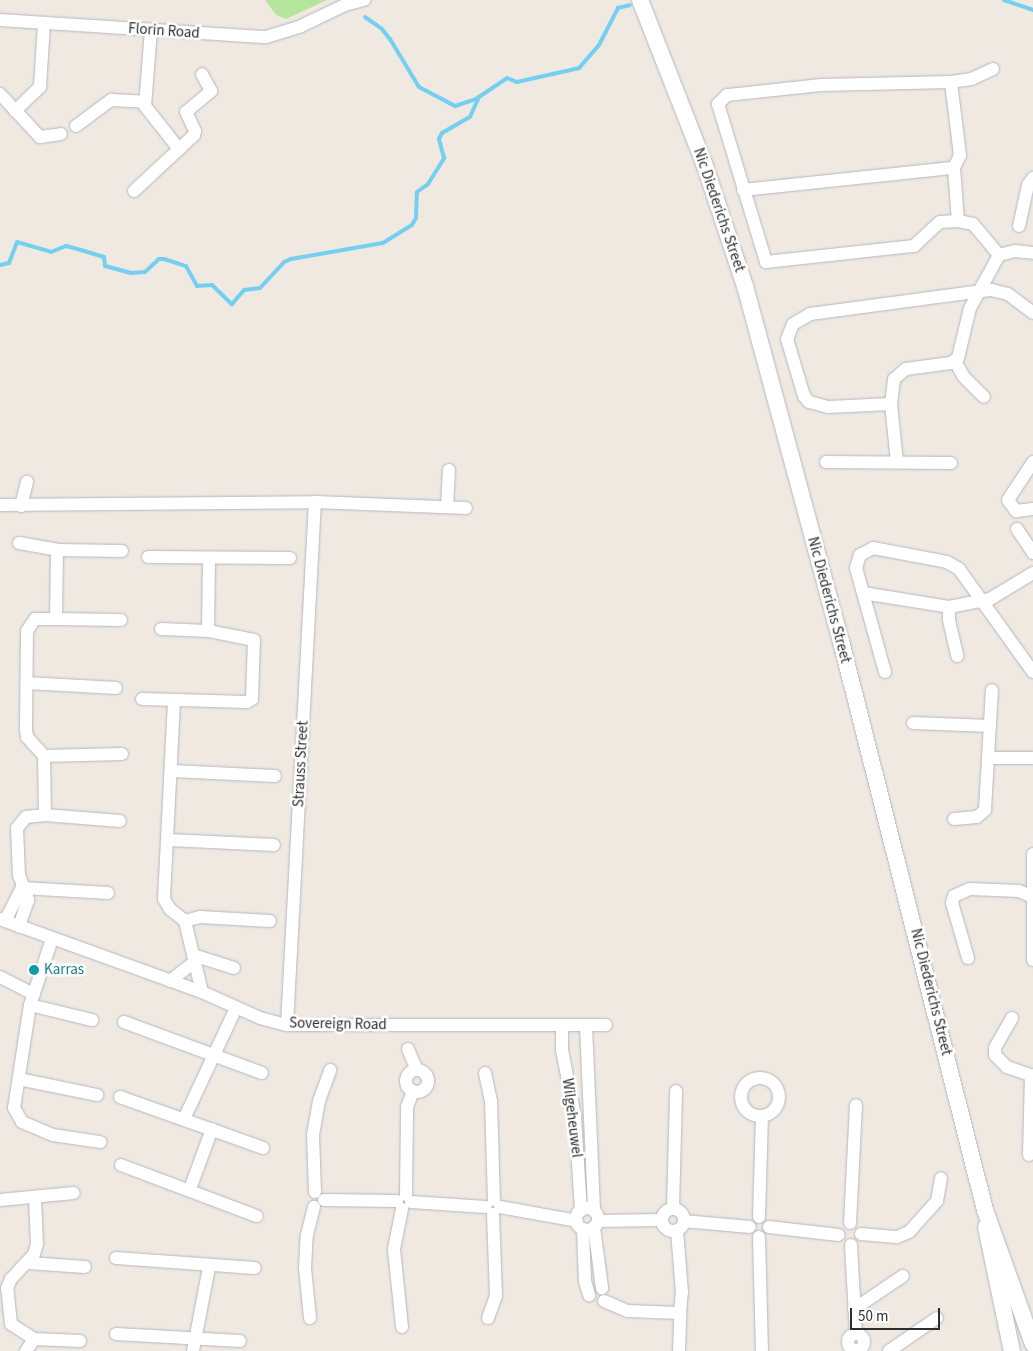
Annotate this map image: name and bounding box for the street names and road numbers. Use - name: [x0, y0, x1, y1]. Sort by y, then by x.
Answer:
- street label: Florin Road: [128, 20, 200, 42]
- street label: Nic Diederichs Street: [689, 146, 749, 274]
- street label: Nic Diederichs Street: [803, 535, 855, 665]
- street label: Strauss Street: [290, 720, 312, 808]
- street label: Nic Diederichs Street: [907, 927, 955, 1057]
- street label: Sovereign Road: [289, 1014, 387, 1034]
- street label: Wilgeheuwel: [558, 1077, 586, 1159]

